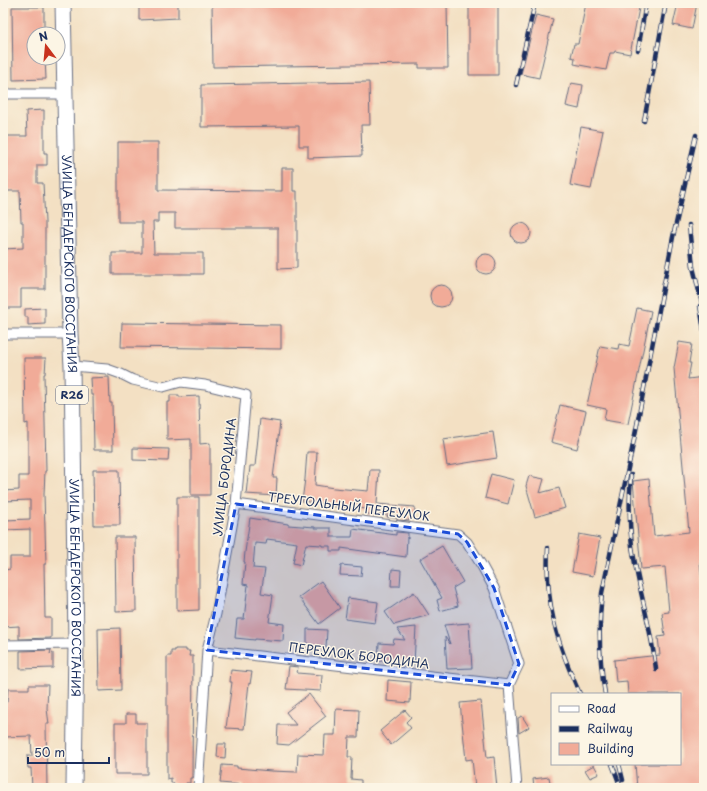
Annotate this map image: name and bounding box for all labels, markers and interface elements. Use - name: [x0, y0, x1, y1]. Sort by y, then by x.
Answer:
- north arrow: [26, 26, 66, 66]
- text: N: [37, 26, 50, 45]
- street label: УЛИЦА БЕНДЕРСКОГО ВОССТАНИЯ: [58, 155, 82, 373]
- road number: R26: [56, 386, 88, 404]
- street label: УЛИЦА БОРОДИНА: [208, 417, 240, 537]
- street label: УЛИЦА БЕНДЕРСКОГО ВОССТАНИЯ: [66, 479, 86, 697]
- street label: ТРЕУГОЛЬНЫЙ ПЕРЕУЛОК: [267, 487, 431, 525]
- street label: ПЕРЕУЛОК БОРОДИНА: [288, 637, 430, 673]
- legend: [551, 693, 681, 765]
- text: Road: [587, 699, 616, 717]
- text: Railway: [587, 719, 633, 737]
- scale bar: [28, 739, 109, 765]
- text: Building: [587, 739, 634, 757]
- text: 50 m: [34, 743, 65, 761]

